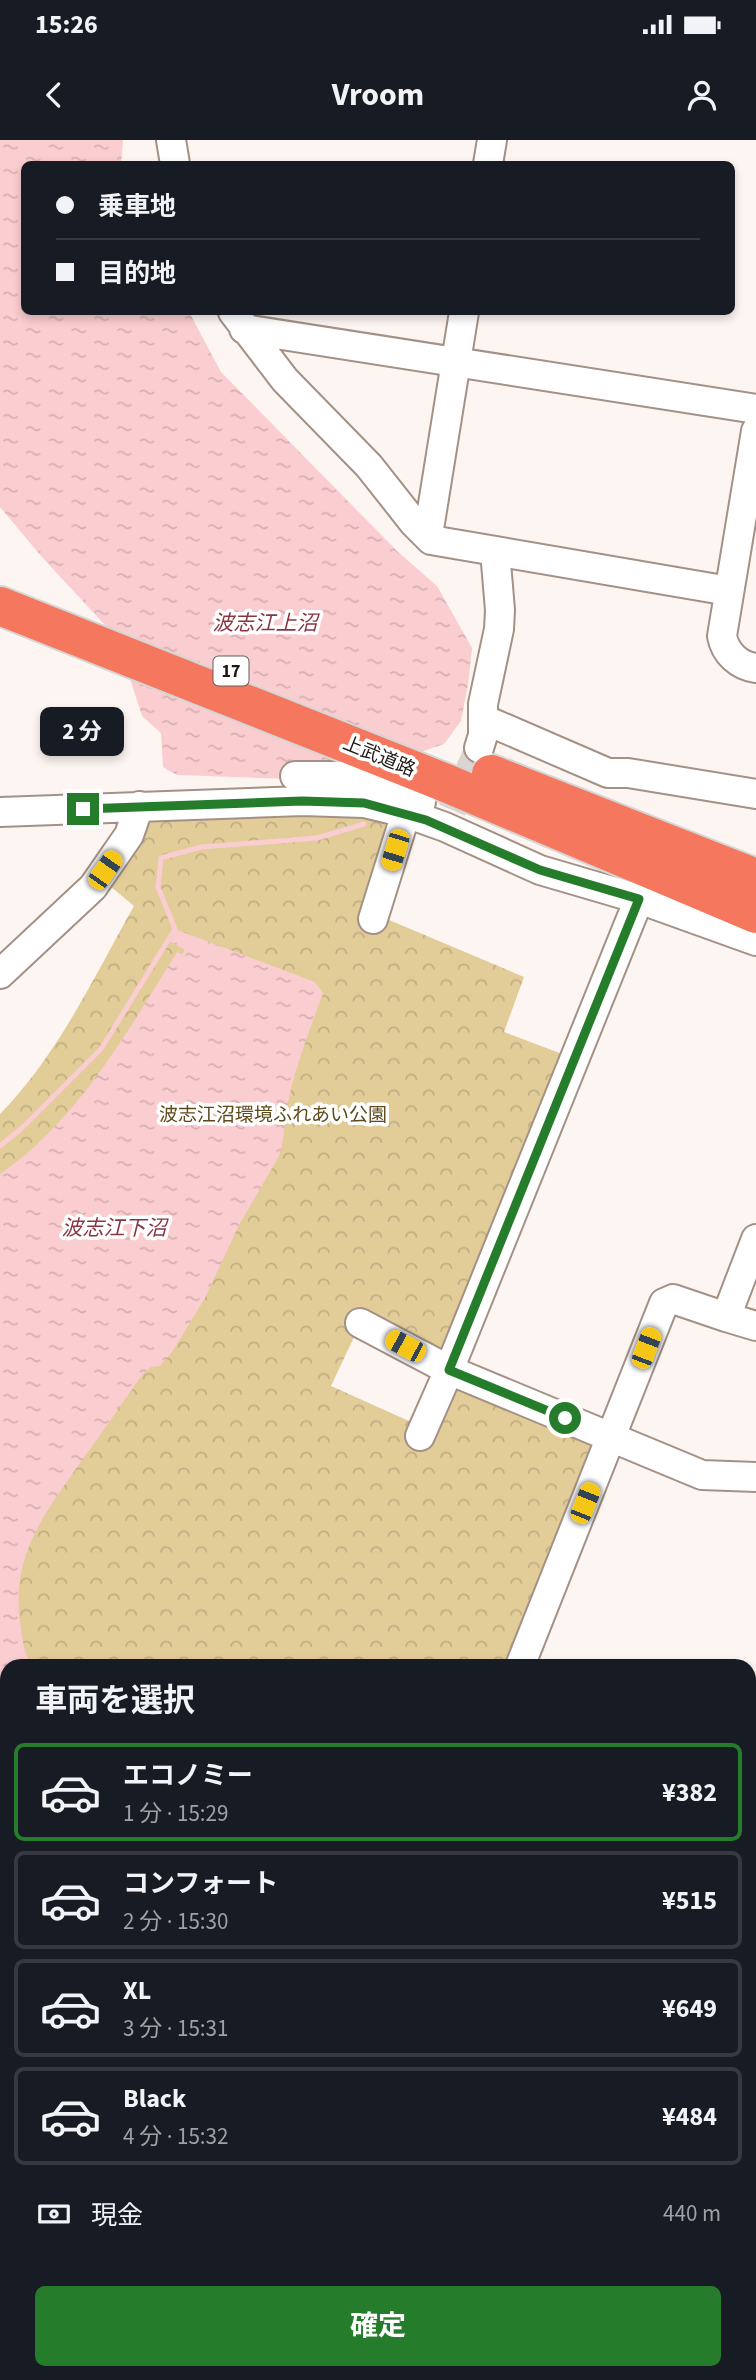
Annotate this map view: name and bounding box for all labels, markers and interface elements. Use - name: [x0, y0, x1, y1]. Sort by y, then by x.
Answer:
- text: 15:26: [35, 6, 98, 43]
- text: Vroom: [332, 72, 424, 118]
- icon: back: [35, 76, 73, 114]
- icon: person: [683, 76, 721, 114]
- text: 乗車地: [98, 188, 176, 225]
- text: 目的地: [98, 255, 176, 292]
- water label: 波志江上沼: [213, 608, 320, 638]
- road number: 17: [214, 656, 248, 686]
- callout: 2 分: [41, 708, 125, 756]
- text: 2 分: [62, 715, 102, 748]
- street label: 上武道路: [339, 730, 419, 784]
- route end: [67, 793, 99, 825]
- car: [379, 827, 412, 873]
- car: [85, 847, 126, 893]
- park label: 波志江沼環境ふれあい公園: [159, 1102, 387, 1129]
- water label: 波志江下沼: [62, 1213, 169, 1243]
- car: [629, 1325, 664, 1371]
- car: [382, 1327, 429, 1365]
- route start: [549, 1402, 581, 1434]
- car: [568, 1480, 603, 1526]
- text: 車両を選択: [35, 1678, 195, 1724]
- text: エコノミー: [123, 1757, 253, 1794]
- icon: car: [39, 1761, 102, 1824]
- text: ¥382: [662, 1774, 717, 1811]
- text: 1 分 · 15:29: [123, 1797, 228, 1830]
- text: コンフォート: [123, 1865, 278, 1902]
- icon: car: [39, 1869, 102, 1932]
- text: ¥515: [662, 1882, 717, 1919]
- text: 2 分 · 15:30: [123, 1905, 228, 1938]
- text: XL: [123, 1972, 151, 2009]
- icon: car: [39, 1977, 102, 2040]
- text: ¥649: [662, 1990, 717, 2027]
- text: 3 分 · 15:31: [123, 2012, 228, 2045]
- text: Black: [123, 2080, 186, 2117]
- icon: car: [39, 2085, 102, 2148]
- text: ¥484: [662, 2098, 717, 2135]
- text: 4 分 · 15:32: [123, 2120, 228, 2153]
- icon: cash: [35, 2195, 73, 2233]
- text: 現金: [91, 2197, 143, 2234]
- text: 440 m: [663, 2197, 721, 2230]
- button: 確定: [35, 2286, 721, 2366]

